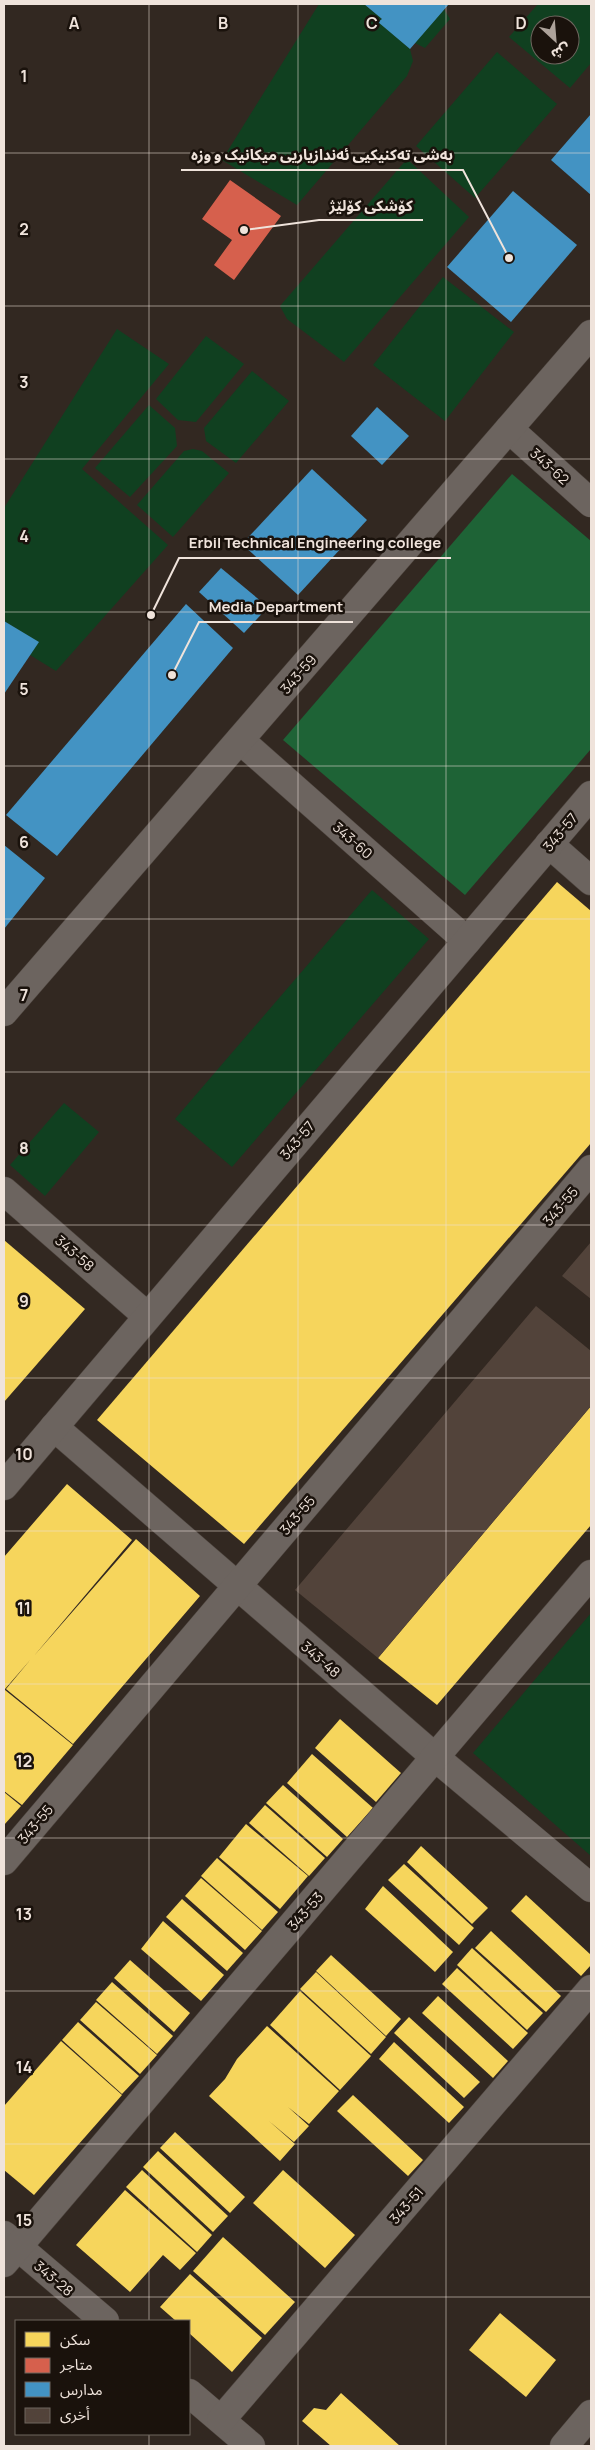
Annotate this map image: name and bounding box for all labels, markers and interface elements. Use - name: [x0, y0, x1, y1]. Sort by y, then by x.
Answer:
- text: A: [69, 12, 80, 34]
- text: B: [218, 12, 228, 34]
- text: C: [366, 12, 378, 34]
- text: D: [515, 12, 527, 34]
- north arrow: [530, 15, 580, 65]
- text: ش: [548, 39, 574, 65]
- text: 1: [20, 65, 28, 87]
- callout: بەشی تەکنیکیی ئەندازیاریی میکانیک و وزە: [181, 140, 463, 170]
- text: بەشی تەکنیکیی ئەندازیاریی میکانیک و وزە: [191, 144, 453, 165]
- callout: کۆشکی کۆلێژ: [319, 190, 423, 220]
- text: کۆشکی کۆلێژ: [328, 195, 413, 216]
- text: 2: [19, 218, 29, 240]
- text: 3: [19, 371, 29, 393]
- street label: 343-62: [526, 443, 574, 489]
- text: 4: [19, 525, 29, 547]
- callout: Erbil Technical Engineering college: [179, 528, 451, 558]
- text: Erbil Technical Engineering college: [189, 532, 441, 553]
- callout: Media Department: [199, 592, 353, 622]
- text: Media Department: [209, 596, 343, 617]
- street label: 343-59: [276, 650, 320, 698]
- text: 5: [19, 678, 29, 700]
- street label: 343-57: [538, 809, 582, 855]
- street label: 343-60: [329, 817, 377, 863]
- text: 6: [19, 831, 29, 853]
- text: 7: [20, 984, 28, 1006]
- street label: 343-57: [275, 1117, 319, 1163]
- text: 8: [19, 1137, 29, 1159]
- street label: 343-55: [538, 1182, 582, 1230]
- street label: 343-58: [51, 1231, 99, 1275]
- text: 9: [19, 1290, 29, 1312]
- text: 10: [15, 1443, 33, 1465]
- street label: 343-55: [275, 1491, 319, 1539]
- text: 11: [17, 1597, 31, 1619]
- street label: 343-48: [297, 1637, 345, 1681]
- text: 12: [16, 1750, 32, 1772]
- street label: 343-55: [13, 1800, 57, 1848]
- street label: 343-53: [283, 1888, 327, 1934]
- text: 13: [16, 1903, 32, 1925]
- text: 14: [16, 2056, 32, 2078]
- street label: 343-51: [385, 2182, 427, 2228]
- text: 15: [16, 2209, 32, 2231]
- street label: 343-28: [30, 2256, 78, 2300]
- legend: [15, 2320, 190, 2435]
- text: سكن: [60, 2329, 91, 2350]
- text: متاجر: [59, 2354, 93, 2375]
- text: مدارس: [60, 2379, 103, 2400]
- text: أخرى: [60, 2404, 90, 2425]

